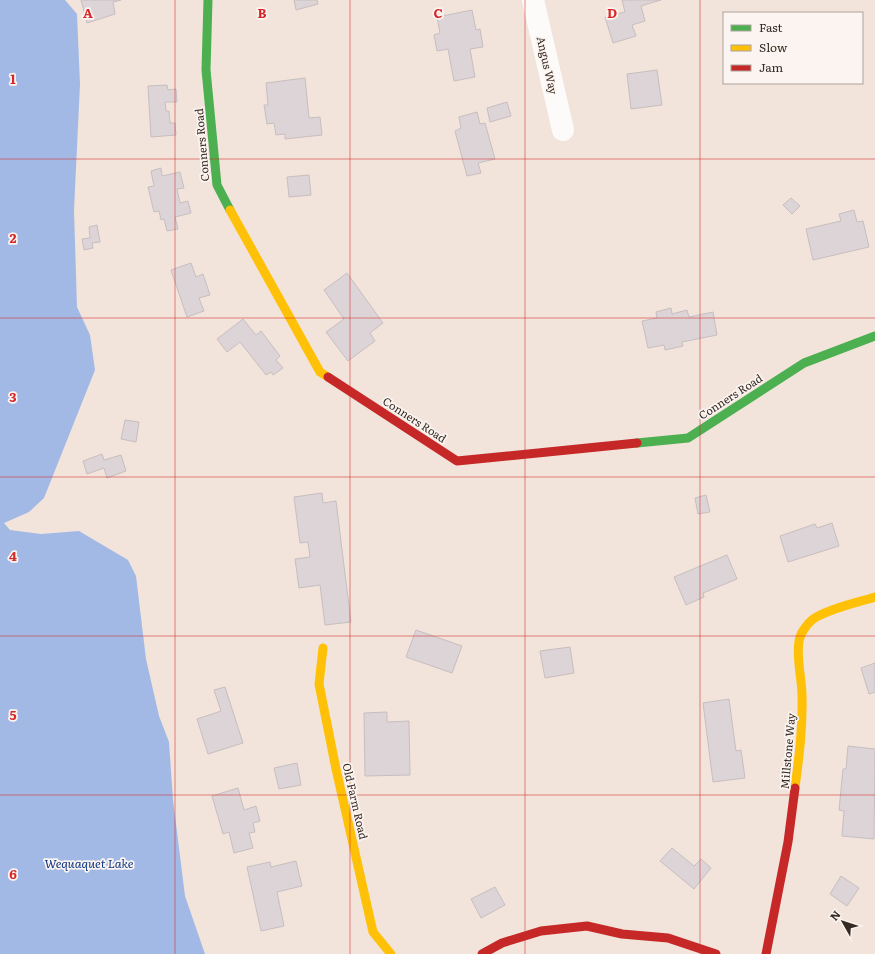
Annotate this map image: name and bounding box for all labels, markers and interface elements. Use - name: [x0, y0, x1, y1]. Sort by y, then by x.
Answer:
- text: A: [83, 3, 93, 22]
- text: B: [258, 3, 267, 22]
- text: C: [433, 3, 443, 22]
- text: D: [607, 3, 617, 22]
- legend: [723, 12, 863, 84]
- text: Fast: [759, 18, 783, 36]
- street label: Angus Way: [534, 34, 563, 96]
- text: Slow: [759, 38, 788, 56]
- text: Jam: [759, 58, 784, 76]
- text: 1: [10, 69, 16, 88]
- street label: Conners Road: [190, 108, 212, 182]
- text: 2: [10, 228, 17, 247]
- street label: Conners Road: [695, 369, 765, 423]
- text: 3: [9, 387, 17, 406]
- street label: Conners Road: [380, 392, 450, 446]
- text: 4: [9, 546, 17, 565]
- text: 5: [9, 705, 17, 724]
- street label: Millstone Way: [776, 712, 798, 790]
- street label: Old Farm Road: [339, 761, 373, 841]
- water label: Wequaquet Lake: [44, 854, 134, 872]
- text: 6: [9, 864, 17, 883]
- north arrow: [823, 902, 863, 942]
- text: N: [825, 906, 844, 924]

